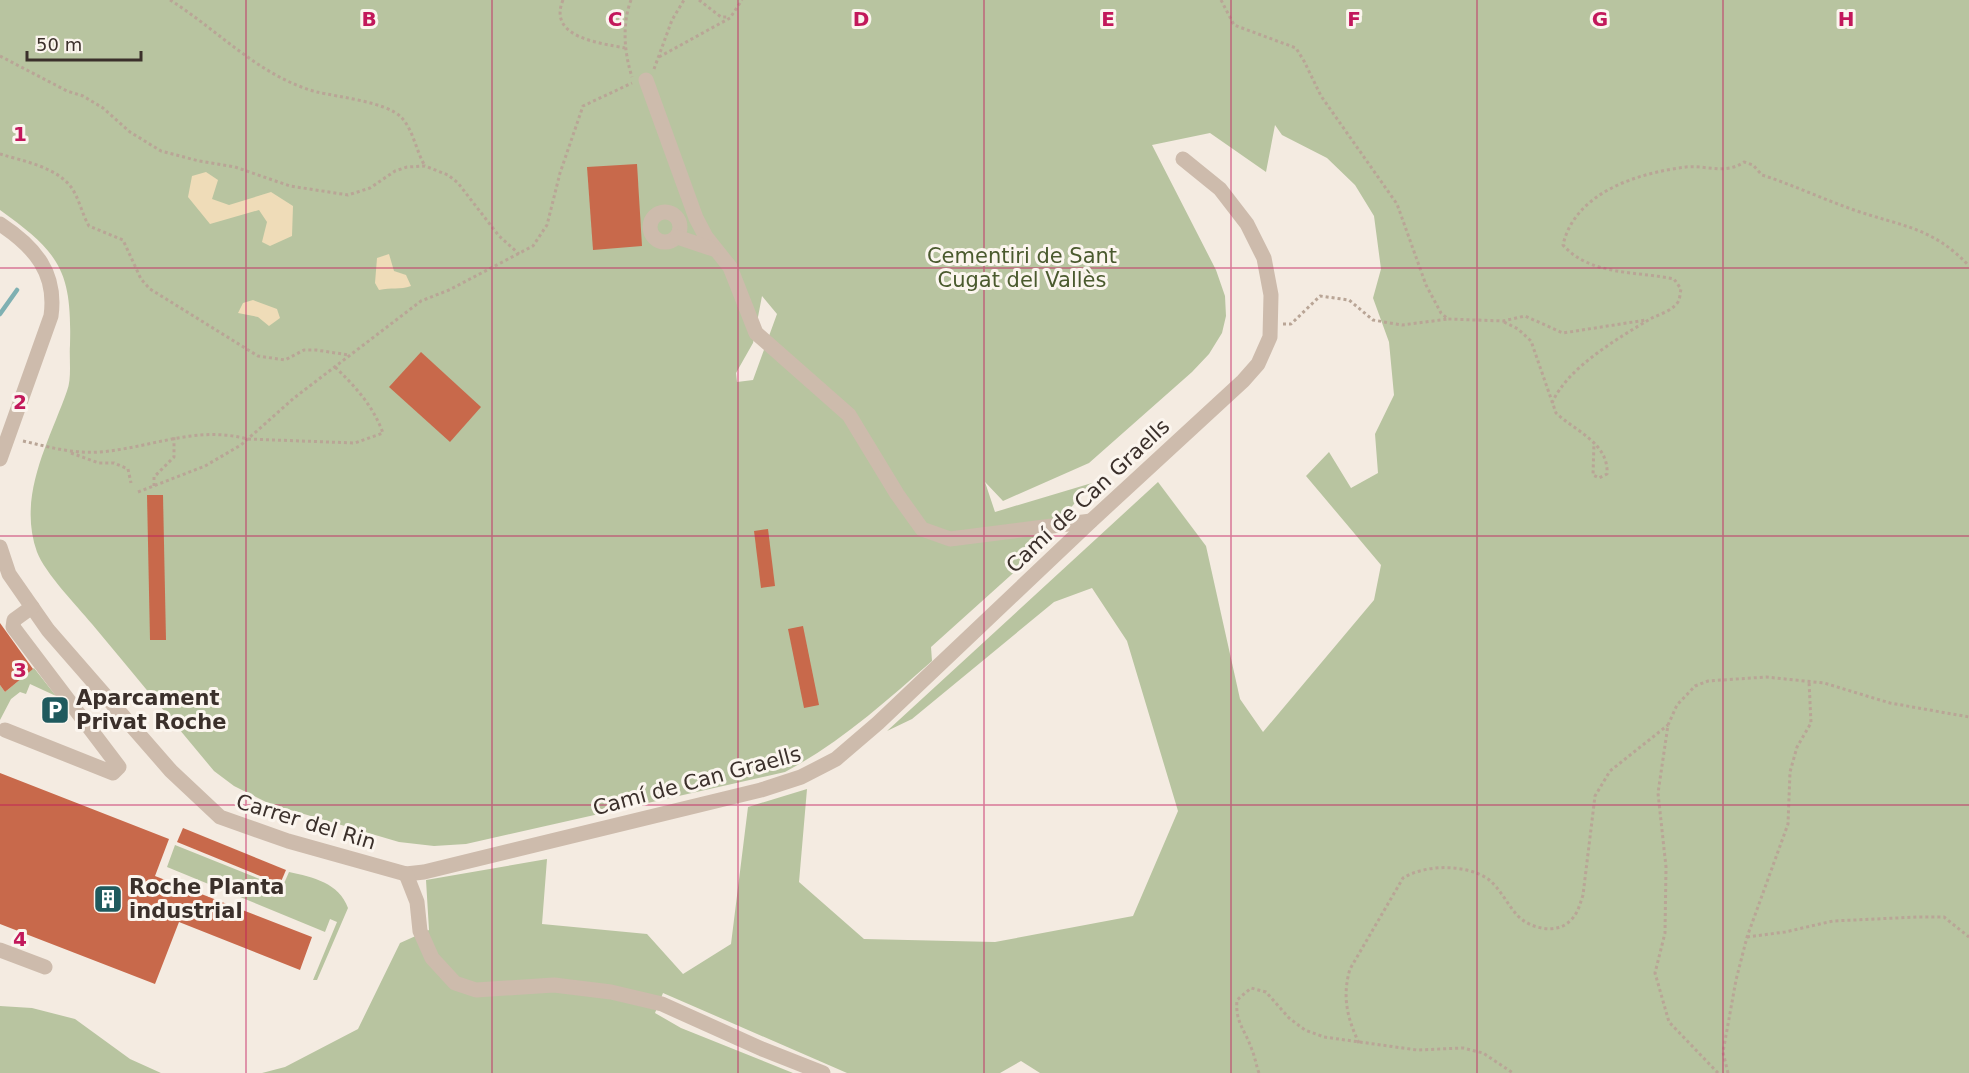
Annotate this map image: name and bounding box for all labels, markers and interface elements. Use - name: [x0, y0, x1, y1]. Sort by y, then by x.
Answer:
- text: B: [361, 7, 377, 31]
- text: C: [608, 7, 622, 31]
- text: D: [853, 7, 869, 31]
- text: E: [1101, 7, 1115, 31]
- text: F: [1347, 7, 1361, 31]
- text: G: [1592, 7, 1608, 31]
- text: H: [1838, 7, 1854, 31]
- scale bar: [27, 24, 141, 62]
- text: 50 m: [36, 34, 82, 55]
- text: 1: [13, 122, 27, 146]
- park label: Cementiri de Sant Cugat del Vallès: [927, 244, 1117, 292]
- text: 2: [13, 390, 27, 414]
- street label: Camí de Can Graells: [1001, 414, 1175, 578]
- text: 3: [13, 658, 27, 682]
- place label: Aparcament Privat Roche: [76, 686, 226, 734]
- parking icon: Aparcament Privat Roche: [39, 694, 71, 726]
- street label: Camí de Can Graells: [590, 742, 804, 820]
- street label: Carrer del Rin: [233, 789, 379, 855]
- place label: Roche Planta industrial: [129, 875, 284, 923]
- building icon: Roche Planta industrial: [92, 883, 124, 915]
- text: 4: [13, 927, 27, 951]

